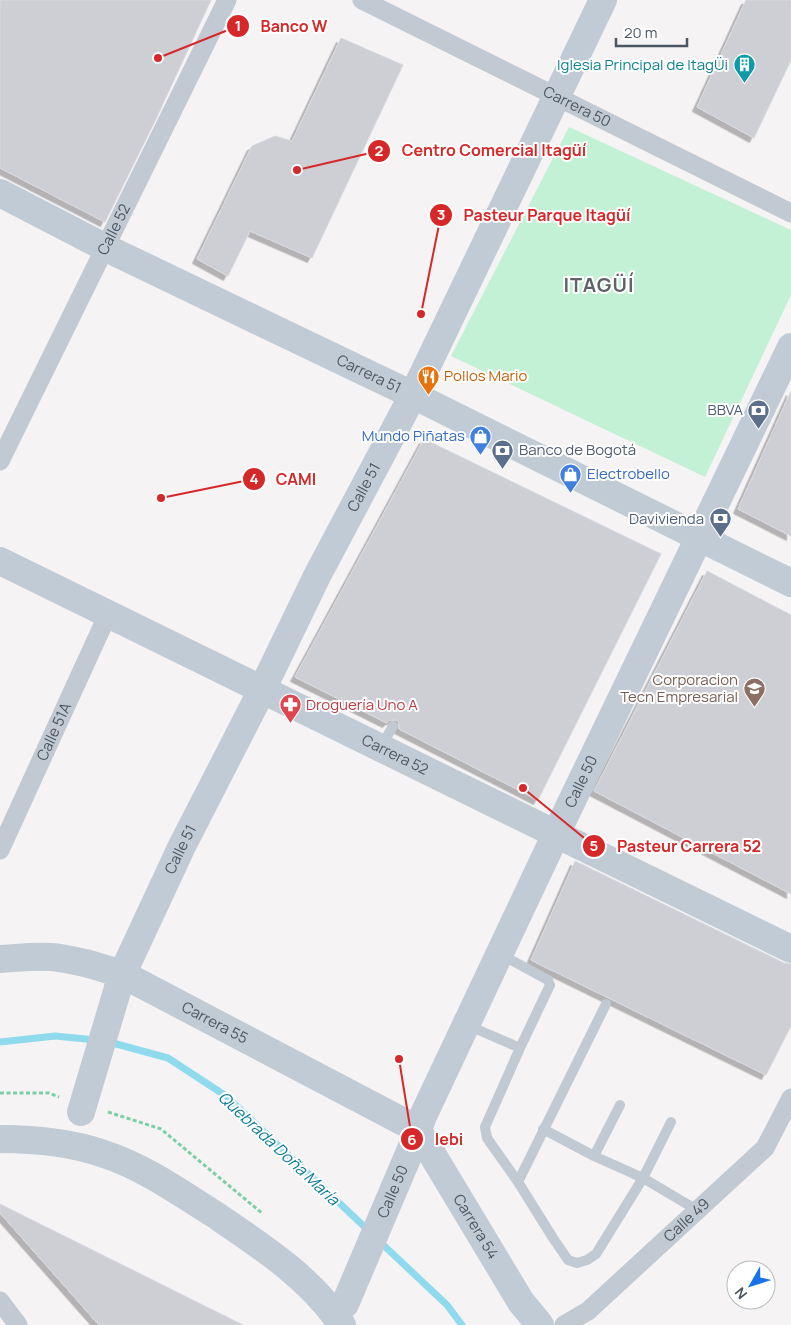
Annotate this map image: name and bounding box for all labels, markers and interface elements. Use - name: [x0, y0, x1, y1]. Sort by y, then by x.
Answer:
- callout: Banco W: [225, 10, 337, 41]
- text: 1: [235, 15, 241, 36]
- text: Banco W: [261, 15, 328, 37]
- scale bar: [616, 15, 687, 47]
- text: 20 m: [624, 22, 657, 43]
- building icon: Iglesia Principal de ItagÜi: [732, 53, 756, 84]
- place label: Iglesia Principal de ItagÜi: [557, 54, 728, 75]
- street label: Carrera 50: [540, 81, 614, 132]
- callout: Centro Comercial Itagüí: [367, 135, 596, 166]
- text: Centro Comercial Itagüí: [402, 139, 587, 161]
- text: 2: [375, 140, 384, 161]
- street label: Calle 52: [92, 200, 135, 258]
- callout: Pasteur Parque Itagüí: [428, 200, 640, 231]
- text: 3: [437, 204, 445, 225]
- text: Pasteur Parque Itagüí: [464, 204, 631, 226]
- district label: ITAGÜÍ: [564, 271, 635, 298]
- street label: Carrera 51: [333, 349, 405, 398]
- restaurant icon: Pollos Mario: [416, 364, 440, 395]
- place label: Pollos Mario: [444, 365, 527, 386]
- bank icon: BBVA: [747, 398, 771, 429]
- place label: BBVA: [708, 399, 743, 420]
- shop icon: Mundo Piñatas: [469, 424, 493, 455]
- place label: Mundo Piñatas: [362, 425, 465, 446]
- bank icon: Banco de Bogotá: [491, 438, 515, 469]
- place label: Banco de Bogotá: [519, 439, 636, 460]
- street label: Calle 51: [342, 459, 385, 515]
- shop icon: Electrobello: [559, 462, 583, 493]
- place label: Electrobello: [587, 463, 670, 484]
- callout: CAMI: [241, 464, 326, 495]
- text: 4: [249, 468, 259, 489]
- text: CAMI: [276, 468, 316, 490]
- bank icon: Davivienda: [708, 507, 732, 538]
- place label: Davivienda: [629, 508, 704, 529]
- place label: Corporacion Tecn Empresarial: [620, 669, 738, 707]
- school or university icon: Corporacion Tecn Empresarial: [742, 677, 766, 708]
- pharmacy icon: Droguería Uno A: [278, 693, 302, 724]
- place label: Droguería Uno A: [306, 694, 418, 715]
- street label: Calle 51A: [31, 699, 76, 764]
- street label: Carrera 52: [358, 729, 432, 780]
- street label: Calle 50: [559, 752, 602, 811]
- street label: Calle 51: [159, 821, 201, 877]
- callout: Pasteur Carrera 52: [582, 830, 771, 861]
- text: 5: [590, 835, 599, 856]
- text: Pasteur Carrera 52: [617, 835, 761, 857]
- street label: Carrera 55: [178, 996, 252, 1048]
- water label: Quebrada Doña María: [214, 1086, 345, 1211]
- callout: Iebi: [400, 1124, 473, 1155]
- text: Iebi: [435, 1128, 463, 1150]
- text: 6: [407, 1129, 417, 1150]
- street label: Calle 50: [372, 1162, 413, 1221]
- street label: Carrera 54: [448, 1190, 504, 1263]
- street label: Calle 49: [659, 1193, 714, 1246]
- north arrow: [726, 1260, 776, 1310]
- text: N: [730, 1284, 751, 1303]

